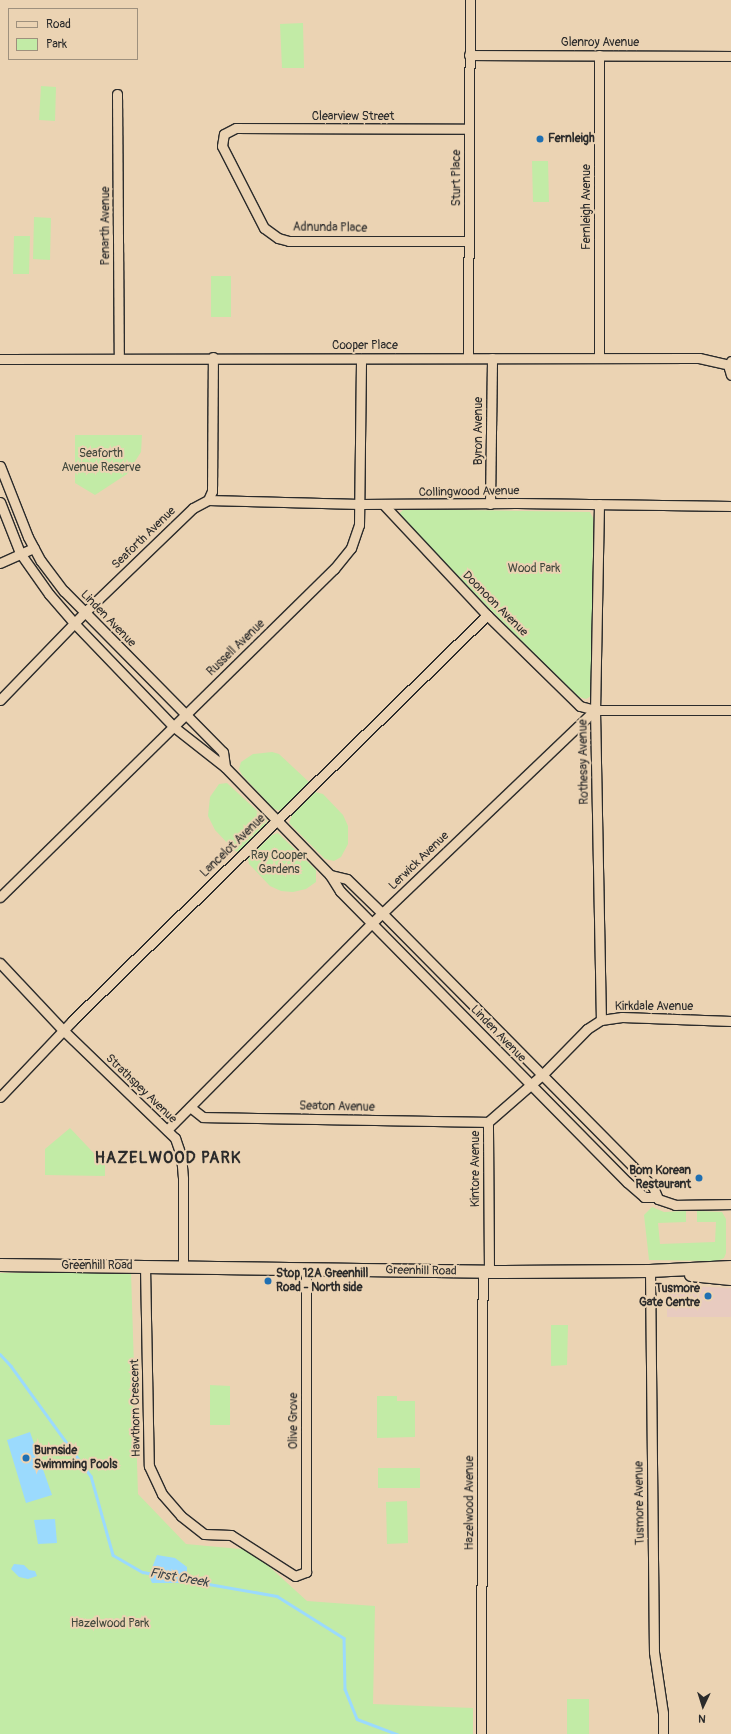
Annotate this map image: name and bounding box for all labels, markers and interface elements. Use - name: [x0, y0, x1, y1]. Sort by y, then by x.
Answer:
- legend: [8, 8, 138, 60]
- text: Road: [46, 17, 71, 32]
- street label: Glenroy Avenue: [561, 36, 639, 50]
- text: Park: [46, 37, 67, 52]
- street label: Clearview Street: [312, 110, 394, 124]
- place label: Fernleigh: [548, 132, 595, 146]
- marker: Fernleigh: [535, 134, 545, 144]
- street label: Sturt Place: [450, 150, 464, 206]
- street label: Fernleigh Avenue: [580, 164, 594, 250]
- street label: Penarth Avenue: [99, 187, 113, 265]
- street label: Adnunda Place: [293, 220, 367, 236]
- street label: Cooper Place: [332, 339, 398, 353]
- street label: Byron Avenue: [472, 397, 486, 465]
- park label: Seaforth Avenue Reserve: [61, 447, 141, 475]
- street label: Collingwood Avenue: [418, 484, 520, 500]
- street label: Seaforth Avenue: [109, 504, 179, 572]
- park label: Wood Park: [508, 562, 560, 576]
- street label: Doonoon Avenue: [459, 568, 531, 640]
- street label: Linden Avenue: [77, 588, 139, 650]
- street label: Russell Avenue: [204, 617, 268, 679]
- street label: Rothesay Avenue: [576, 719, 592, 805]
- street label: Lancelot Avenue: [198, 811, 268, 881]
- street label: Lerwick Avenue: [386, 829, 452, 893]
- park label: Ray Cooper Gardens: [251, 849, 307, 877]
- street label: Kirkdale Avenue: [615, 1000, 693, 1014]
- street label: Linden Avenue: [467, 1003, 529, 1065]
- street label: Strathspey Avenue: [102, 1051, 180, 1127]
- street label: Seaton Avenue: [299, 1099, 375, 1115]
- street label: Kintore Avenue: [469, 1131, 483, 1207]
- district label: HAZELWOOD PARK: [95, 1148, 241, 1168]
- place label: Bom Korean Restaurant: [629, 1164, 691, 1192]
- marker: Bom Korean Restaurant: [694, 1173, 704, 1183]
- street label: Greenhill Road: [61, 1259, 133, 1273]
- street label: Greenhill Road: [385, 1263, 457, 1279]
- place label: Stop 12A Greenhill Road - North side: [276, 1267, 368, 1295]
- marker: Stop 12A Greenhill Road - North side: [263, 1276, 273, 1286]
- place label: Tusmore Gate Centre: [639, 1282, 700, 1310]
- marker: Tusmore Gate Centre: [703, 1291, 713, 1301]
- street label: Hawthorn Crescent: [128, 1359, 144, 1457]
- street label: Olive Grove: [287, 1393, 301, 1449]
- place label: Burnside Swimming Pools: [34, 1444, 117, 1472]
- marker: Burnside Swimming Pools: [21, 1453, 31, 1463]
- street label: Hazelwood Avenue: [463, 1456, 477, 1550]
- street label: Tusmore Avenue: [632, 1461, 648, 1545]
- water label: First Creek: [148, 1565, 210, 1591]
- park label: Hazelwood Park: [71, 1617, 149, 1631]
- north arrow: [683, 1686, 723, 1726]
- text: N: [698, 1712, 706, 1725]

